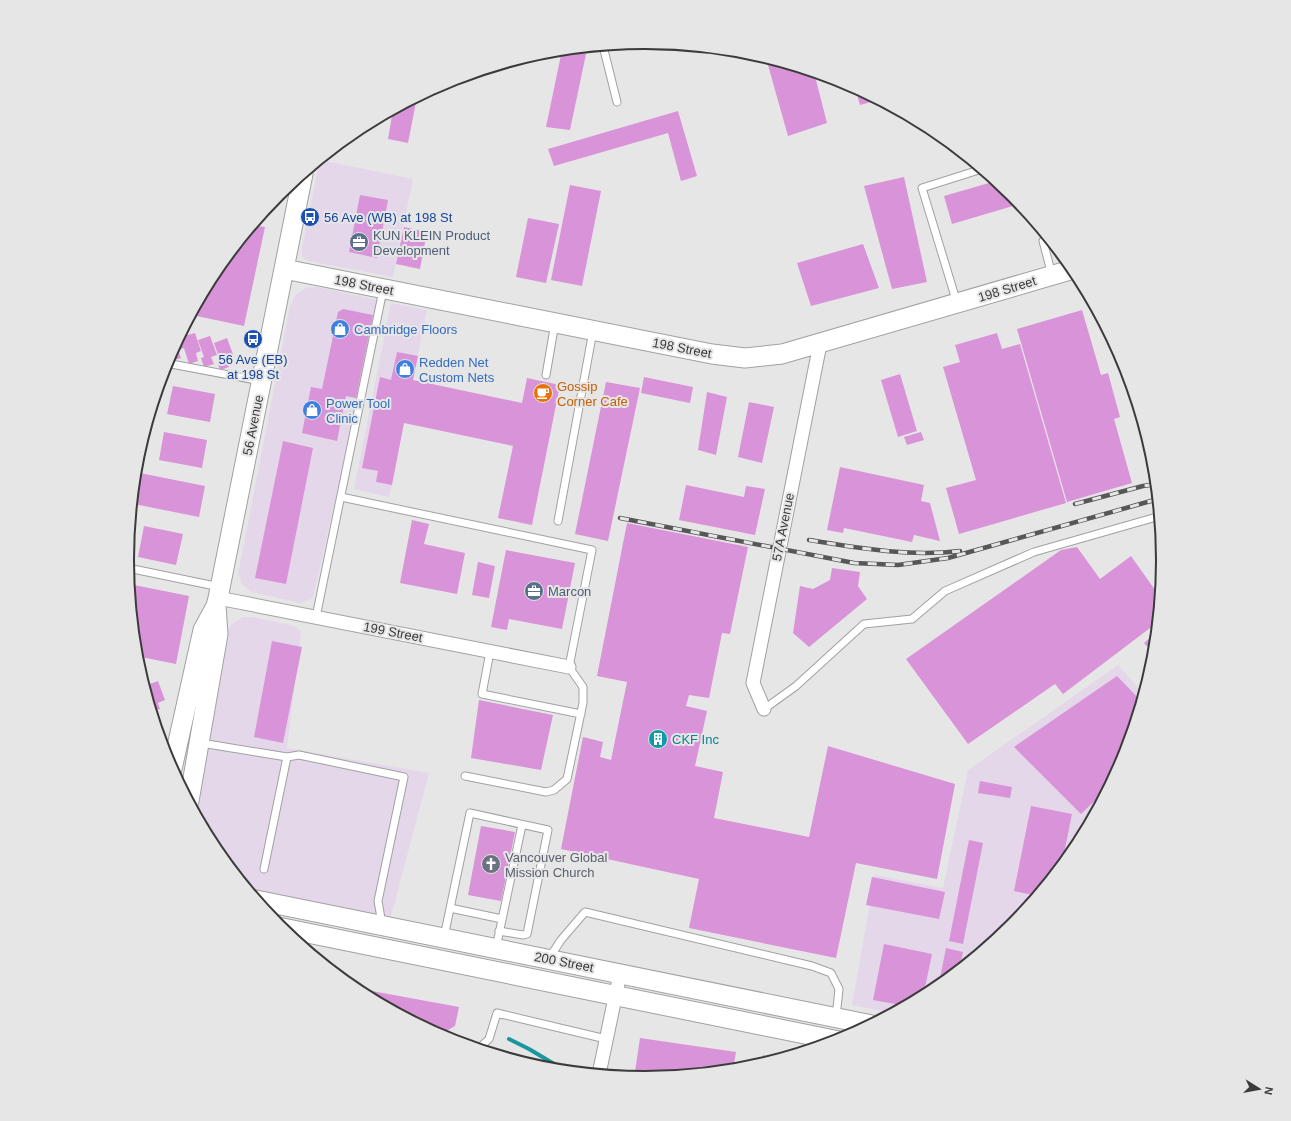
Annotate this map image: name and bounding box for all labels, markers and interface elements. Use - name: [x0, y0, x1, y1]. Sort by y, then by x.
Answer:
- bus stop icon: 56 Ave (WB) at 198 St: [299, 206, 321, 228]
- place label: 56 Ave (WB) at 198 St: [324, 210, 453, 225]
- place label: KUN KLEIN Product Development: [373, 228, 490, 258]
- office icon: KUN KLEIN Product Development: [348, 231, 370, 253]
- street label: 198 Street: [333, 272, 395, 298]
- street label: 198 Street: [976, 273, 1038, 305]
- shop icon: Cambridge Floors: [329, 318, 351, 340]
- place label: Cambridge Floors: [354, 322, 458, 337]
- bus stop icon: 56 Ave (EB) at 198 St: [242, 328, 264, 350]
- street label: 198 Street: [651, 335, 713, 361]
- place label: 56 Ave (EB) at 198 St: [218, 352, 288, 382]
- place label: Redden Net Custom Nets: [419, 355, 495, 385]
- shop icon: Redden Net Custom Nets: [394, 358, 416, 380]
- place label: Gossip Corner Cafe: [557, 379, 628, 409]
- cafe icon: Gossip Corner Cafe: [532, 382, 554, 404]
- street label: 56 Avenue: [240, 394, 266, 456]
- place label: Power Tool Clinic: [326, 396, 390, 426]
- shop icon: Power Tool Clinic: [301, 399, 323, 421]
- street label: 57A Avenue: [769, 492, 797, 562]
- office icon: Marcon: [523, 580, 545, 602]
- place label: Marcon: [548, 584, 591, 599]
- street label: 199 Street: [362, 619, 424, 645]
- building icon: CKF Inc: [647, 728, 669, 750]
- place label: CKF Inc: [672, 732, 719, 747]
- place label: Vancouver Global Mission Church: [505, 850, 607, 880]
- church icon: Vancouver Global Mission Church: [480, 853, 502, 875]
- street label: 200 Street: [533, 949, 595, 975]
- north arrow: [1239, 1069, 1279, 1109]
- text: N: [1262, 1086, 1275, 1096]

